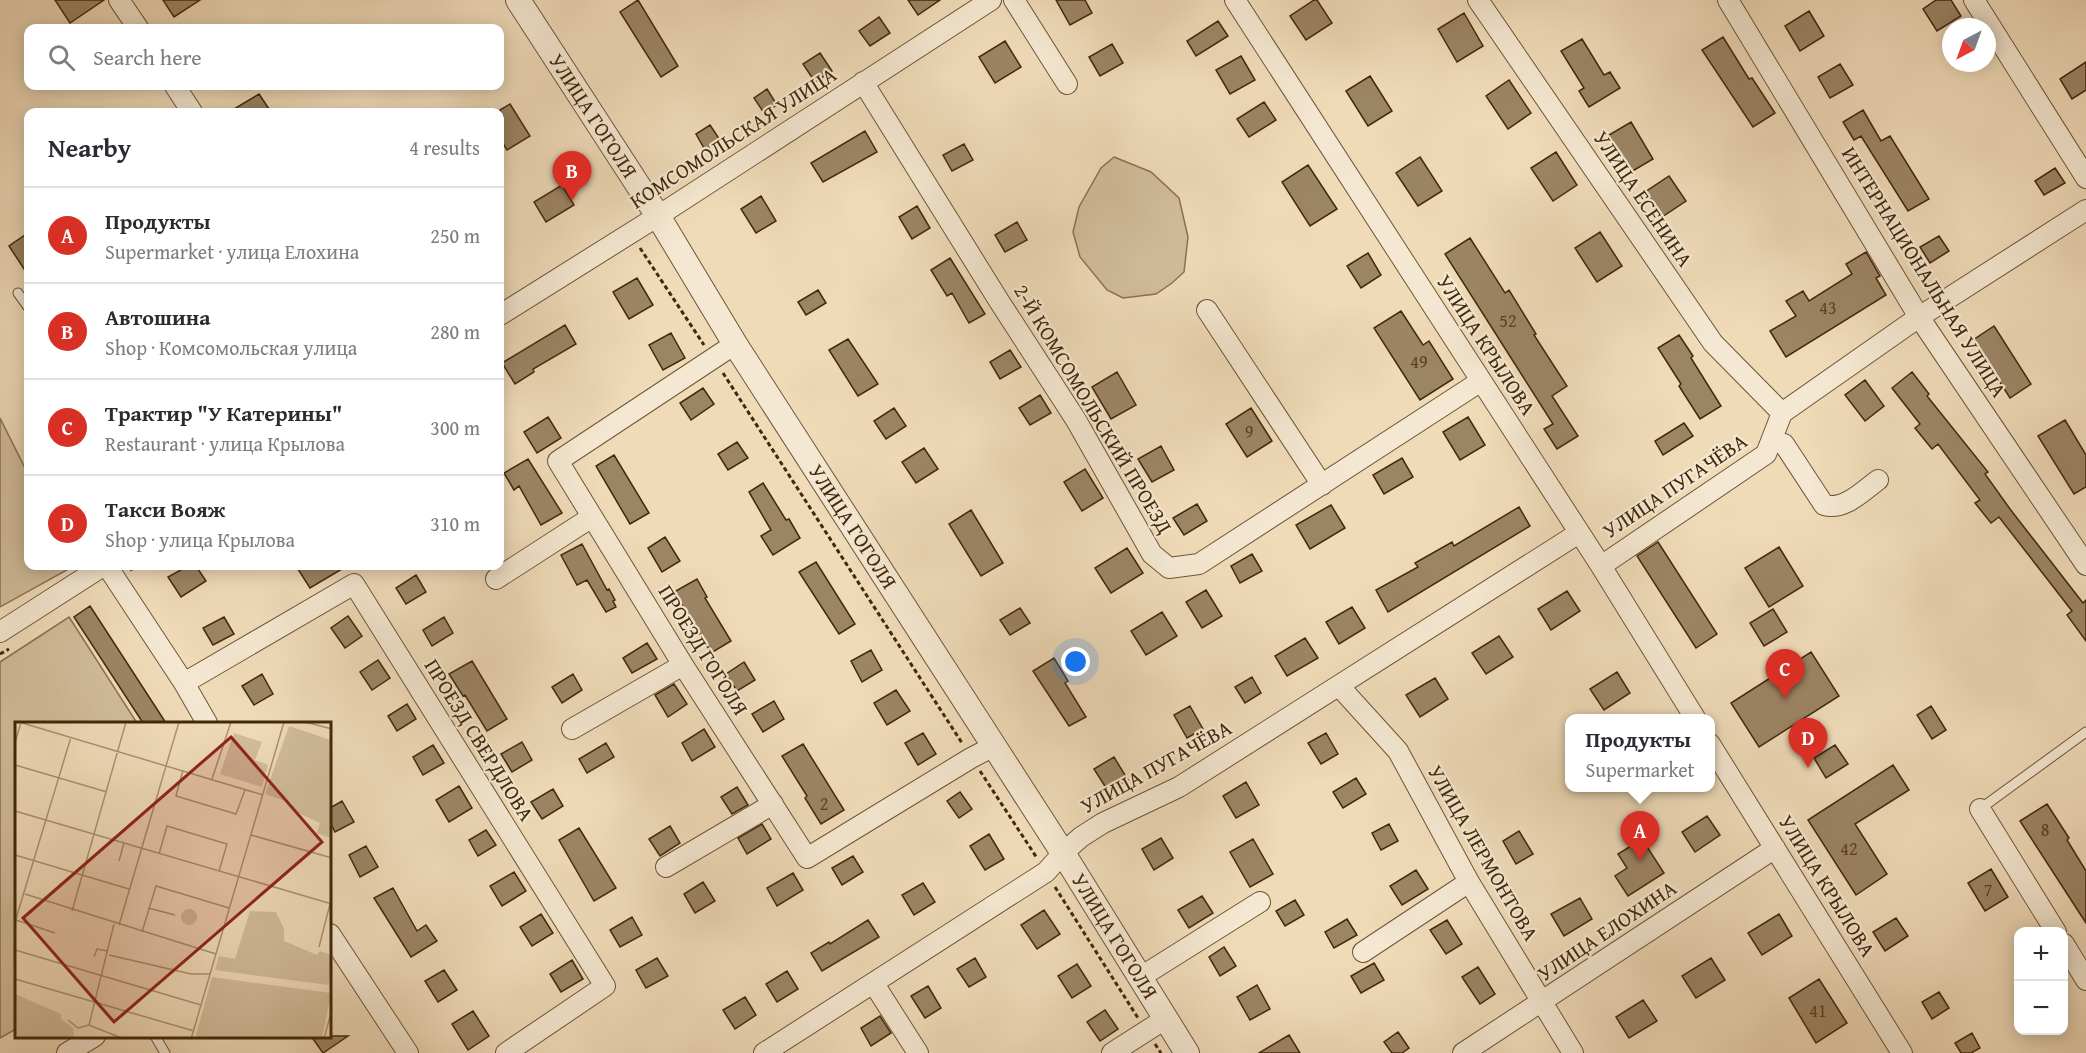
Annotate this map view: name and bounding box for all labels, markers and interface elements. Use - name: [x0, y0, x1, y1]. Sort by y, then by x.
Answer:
- north arrow: [1942, 18, 1996, 72]
- search box: [24, 24, 504, 90]
- icon: search: [45, 41, 78, 74]
- text: Search here: [93, 41, 202, 73]
- street label: УЛИЦА ГОГОЛЯ: [542, 47, 645, 184]
- street label: КОМСОМОЛЬСКАЯ УЛИЦА: [623, 59, 843, 216]
- street label: УЛИЦА ЕСЕНИНА: [1586, 124, 1701, 273]
- text: Nearby: [48, 128, 131, 167]
- text: 4 results: [409, 133, 480, 162]
- street label: ИНТЕРНАЦИОНАЛЬНАЯ УЛИЦА: [1834, 140, 2015, 403]
- pin: B: [552, 152, 592, 201]
- text: Продукты: [105, 205, 211, 237]
- text: A: [61, 221, 74, 250]
- text: 250 m: [430, 221, 480, 250]
- text: Supermarket · улица Елохина: [105, 237, 359, 266]
- street label: УЛИЦА КРЫЛОВА: [1429, 268, 1544, 421]
- street label: 2-Й КОМСОМОЛЬСКИЙ ПРОЕЗД: [1006, 278, 1180, 539]
- house number: 43: [1819, 294, 1837, 321]
- text: Автошина: [105, 301, 211, 333]
- house number: 52: [1499, 307, 1517, 334]
- text: B: [61, 317, 74, 346]
- text: 280 m: [430, 317, 480, 346]
- text: Shop · Комсомольская улица: [105, 333, 357, 362]
- house number: 49: [1410, 348, 1428, 375]
- text: Трактир "У Катерины": [105, 397, 342, 429]
- text: C: [62, 413, 73, 442]
- text: 300 m: [430, 413, 480, 442]
- house number: 9: [1245, 418, 1253, 445]
- street label: УЛИЦА ПУГАЧЁВА: [1596, 425, 1753, 546]
- text: Restaurant · улица Крылова: [105, 429, 345, 458]
- street label: УЛИЦА ГОГОЛЯ: [801, 458, 905, 595]
- text: Такси Вояж: [105, 493, 225, 525]
- text: D: [61, 509, 74, 538]
- text: 310 m: [430, 509, 480, 538]
- text: Shop · улица Крылова: [105, 525, 295, 554]
- street label: ПРОЕЗД ГОГОЛЯ: [651, 579, 756, 721]
- your location: [1061, 647, 1090, 676]
- pin: C: [1766, 650, 1804, 699]
- street label: ПРОЕЗД СВЕРДЛОВА: [417, 652, 542, 827]
- street label: УЛИЦА ПУГАЧЁВА: [1075, 712, 1237, 821]
- popup: [1565, 714, 1715, 792]
- pin: D: [1788, 718, 1828, 768]
- inset map: [15, 722, 332, 1038]
- text: Продукты: [1585, 723, 1691, 755]
- text: Supermarket: [1585, 755, 1695, 784]
- street label: УЛИЦА ЛЕРМОНТОВА: [1420, 759, 1547, 947]
- house number: 2: [820, 790, 828, 817]
- street label: УЛИЦА КРЫЛОВА: [1771, 809, 1884, 963]
- pin: A: [1620, 812, 1660, 861]
- house number: 8: [2041, 816, 2049, 843]
- house number: 42: [1840, 835, 1858, 862]
- street label: УЛИЦА ГОГОЛЯ: [1064, 867, 1166, 1005]
- street label: УЛИЦА ЕЛОХИНА: [1531, 872, 1683, 989]
- house number: 7: [1984, 876, 1992, 903]
- map controls: [2014, 927, 2068, 1035]
- button: +: [2014, 927, 2068, 981]
- button: −: [2014, 981, 2068, 1035]
- house number: 41: [1809, 997, 1827, 1024]

